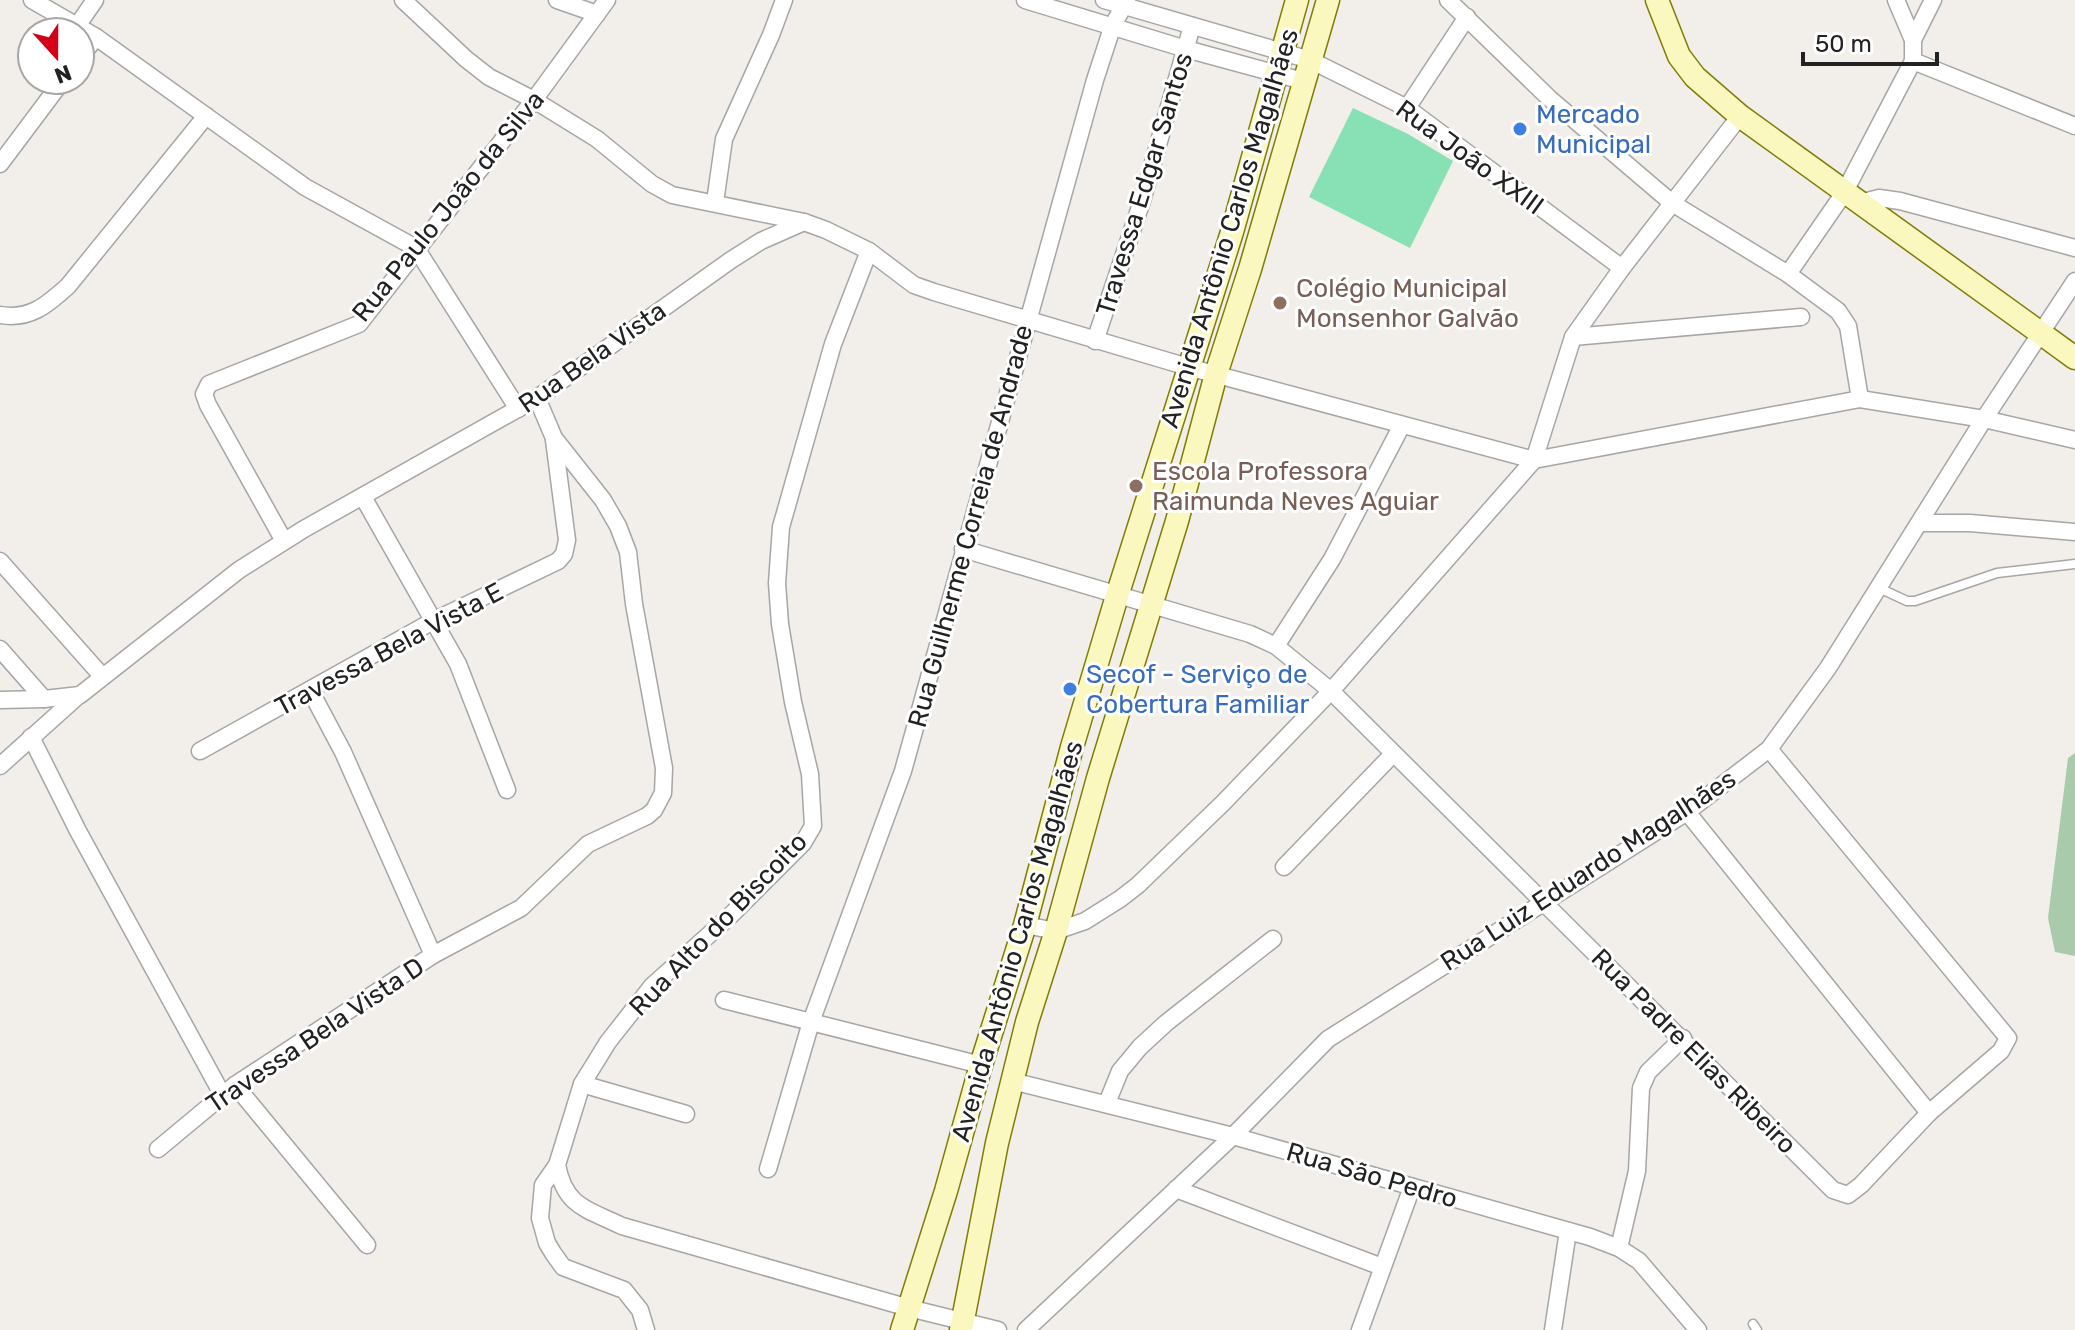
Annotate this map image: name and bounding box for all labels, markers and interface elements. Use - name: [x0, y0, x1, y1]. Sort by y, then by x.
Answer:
- north arrow: [16, 16, 96, 96]
- scale bar: [1803, 16, 1937, 66]
- street label: Avenida Antônio Carlos Magalhães: [1154, 25, 1305, 431]
- text: 50 m: [1815, 30, 1872, 58]
- street label: Travessa Edgar Santos: [1090, 49, 1199, 319]
- text: N: [51, 59, 75, 90]
- street label: Rua Paulo João da Silva: [346, 85, 551, 328]
- street label: Rua João XXIII: [1390, 94, 1549, 221]
- place label: Mercado Municipal: [1536, 99, 1651, 160]
- marker: Mercado Municipal: [1511, 120, 1529, 138]
- place label: Colégio Municipal Monsenhor Galvão: [1296, 273, 1519, 334]
- marker: Colégio Municipal Monsenhor Galvão: [1271, 294, 1289, 312]
- street label: Rua Bela Vista: [513, 295, 672, 420]
- street label: Rua Guilherme Correia de Andrade: [902, 321, 1039, 731]
- place label: Escola Professora Raimunda Neves Aguiar: [1152, 456, 1439, 517]
- marker: Escola Professora Raimunda Neves Aguiar: [1127, 477, 1145, 495]
- street label: Travessa Bela Vista E: [270, 576, 509, 723]
- place label: Secof - Serviço de Cobertura Familiar: [1086, 659, 1310, 720]
- marker: Secof - Serviço de Cobertura Familiar: [1061, 680, 1079, 698]
- street label: Avenida Antônio Carlos Magalhães: [945, 737, 1090, 1145]
- street label: Rua Luiz Eduardo Magalhães: [1435, 763, 1742, 978]
- street label: Rua Alto do Biscoito: [623, 826, 814, 1022]
- street label: Rua Padre Elias Ribeiro: [1585, 943, 1802, 1160]
- street label: Travessa Bela Vista D: [201, 951, 430, 1120]
- street label: Rua São Pedro: [1283, 1136, 1461, 1215]

